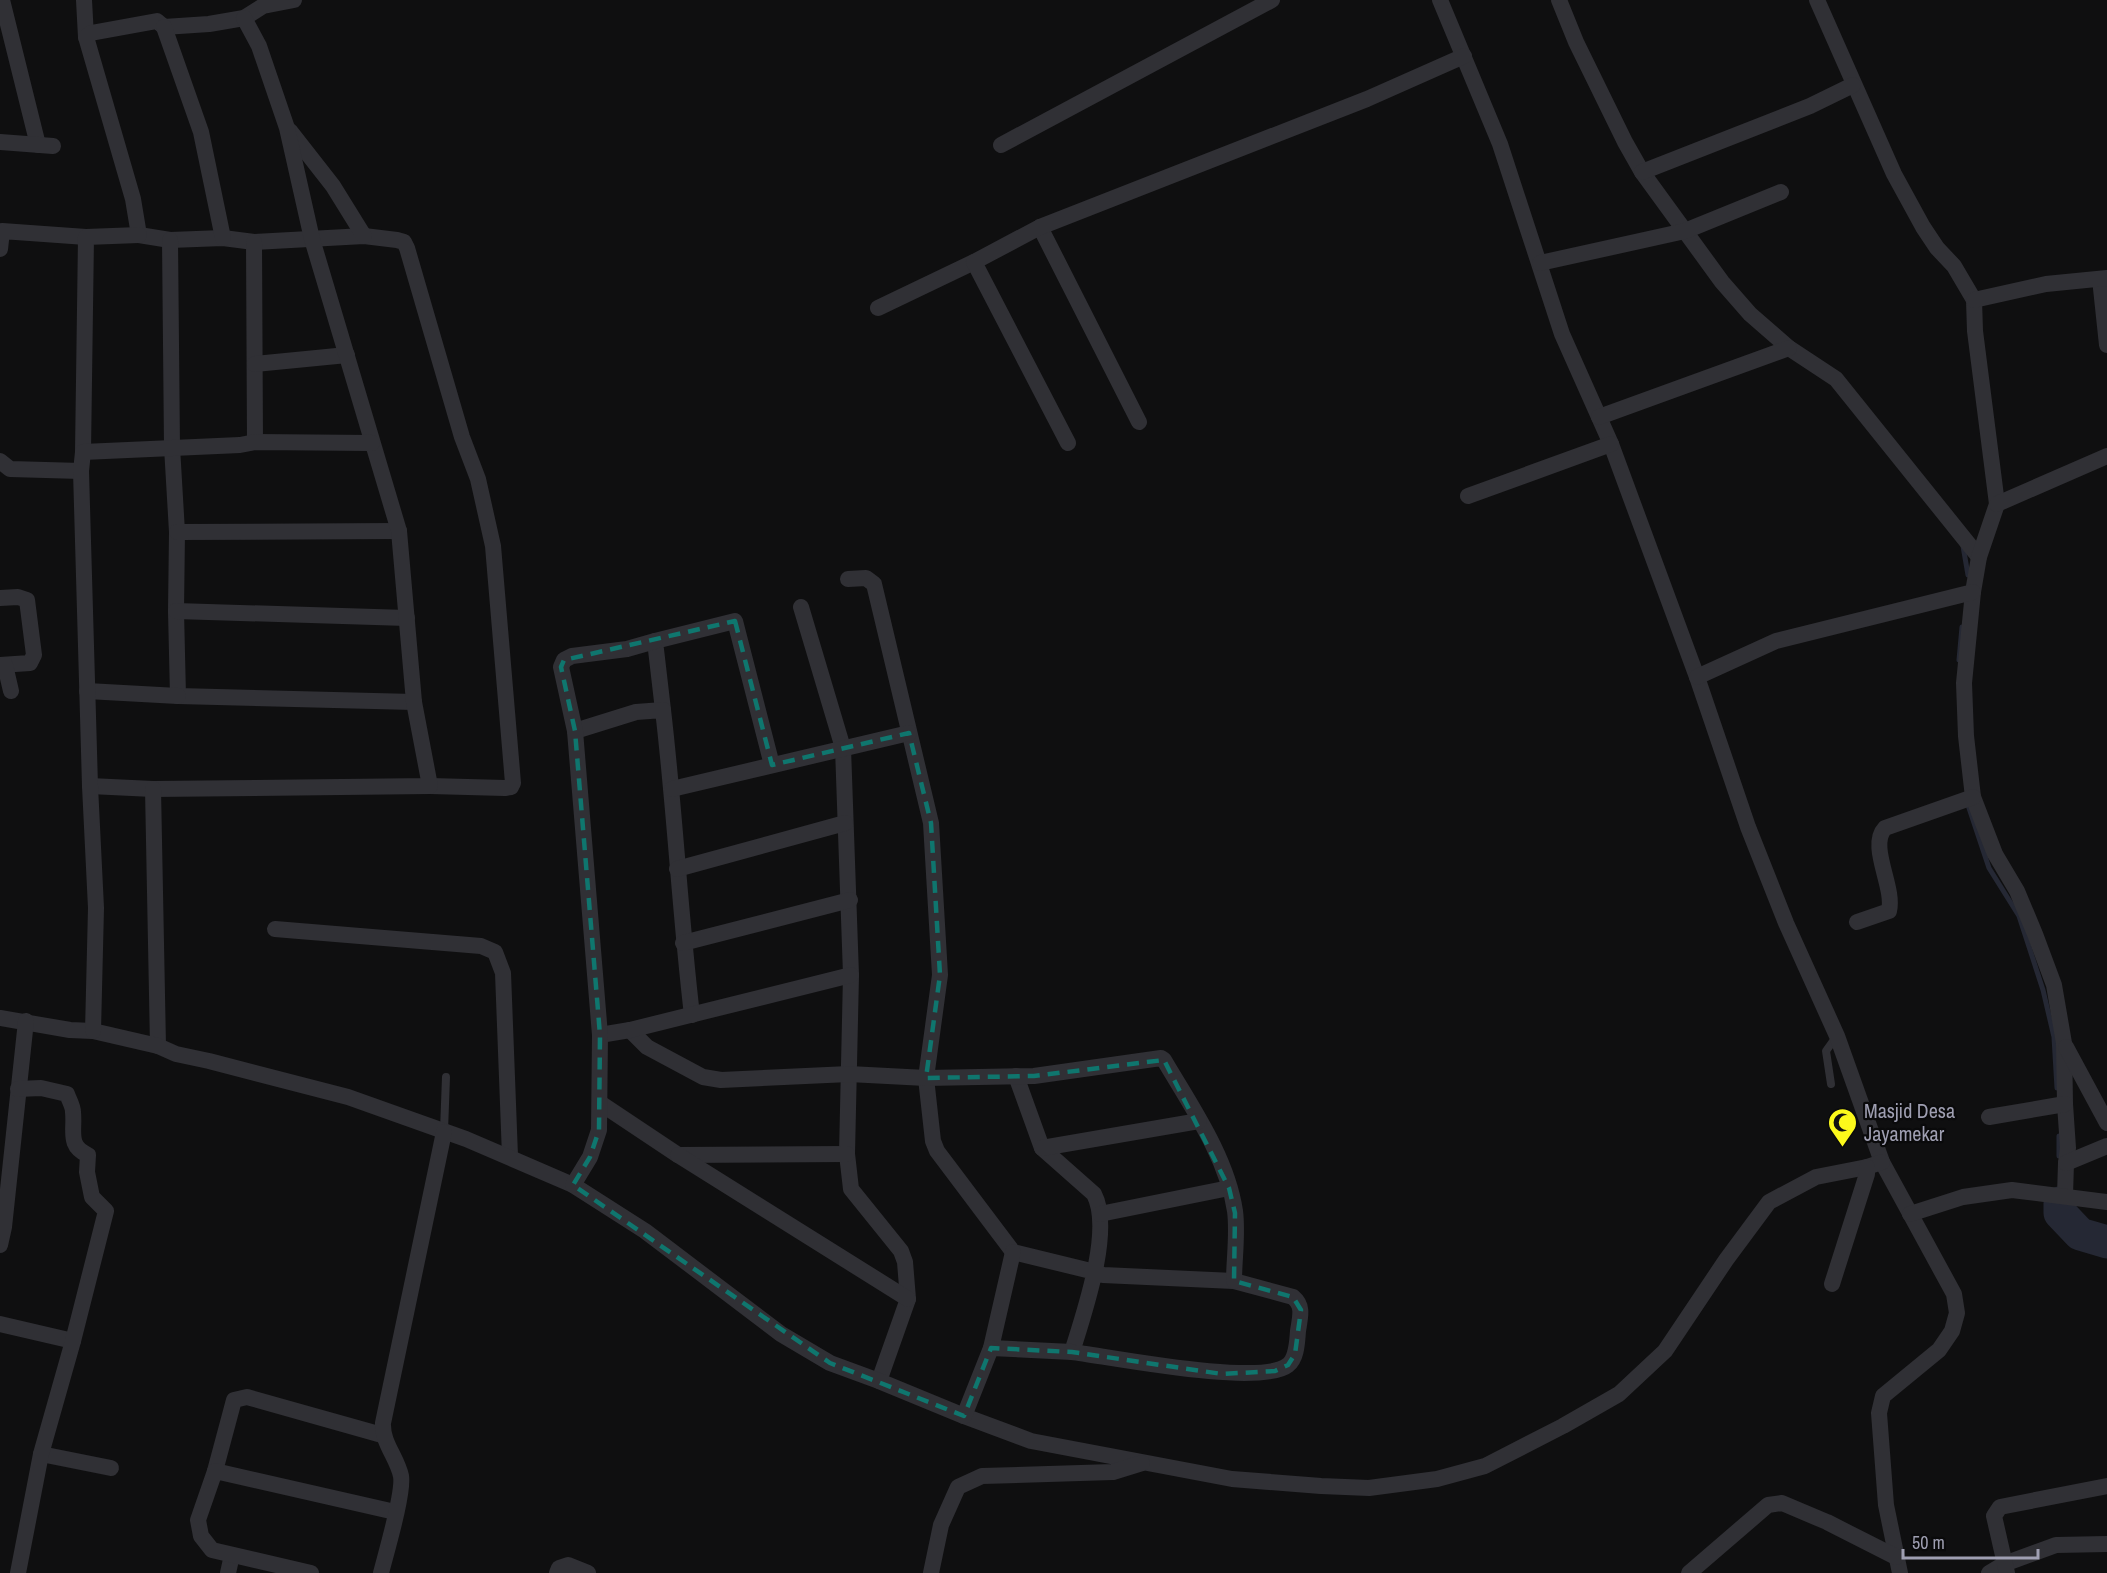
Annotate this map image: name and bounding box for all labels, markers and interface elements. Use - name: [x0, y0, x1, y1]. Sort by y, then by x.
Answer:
- place label: Masjid Desa Jayamekar: [1864, 1097, 1955, 1147]
- mosque icon: Masjid Desa Jayamekar: [1827, 1106, 1859, 1148]
- scale bar: [1903, 1522, 2038, 1560]
- text: 50 m: [1912, 1530, 1945, 1555]

